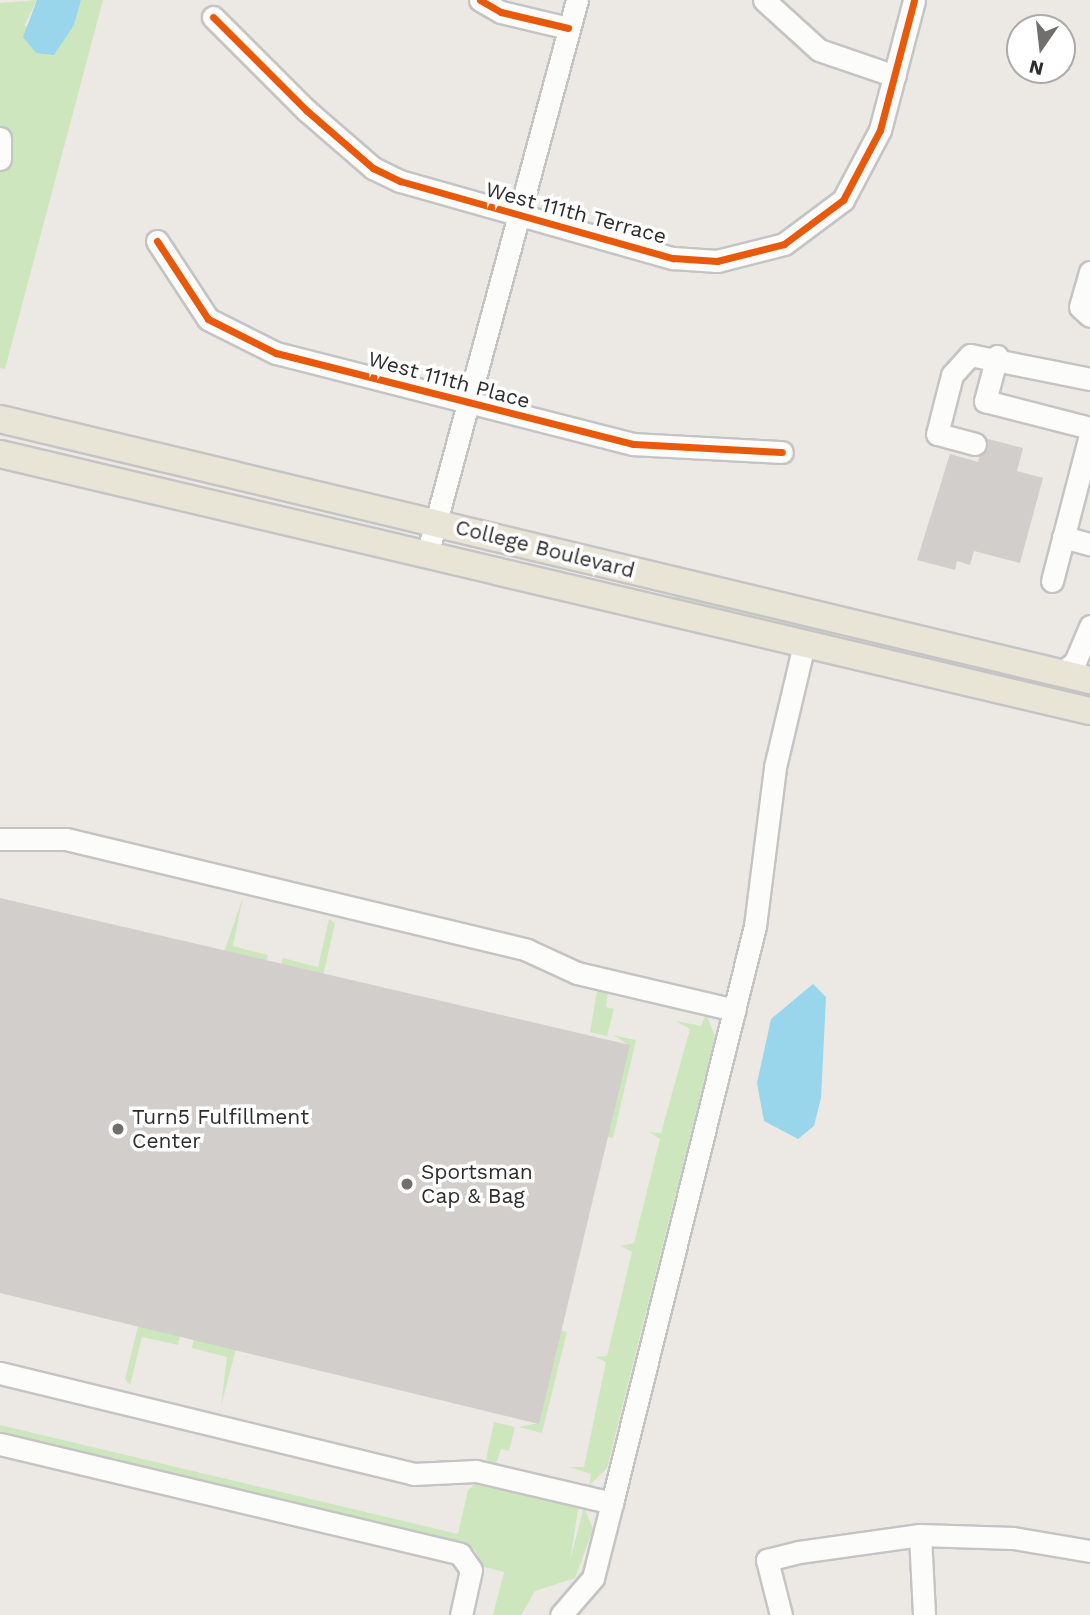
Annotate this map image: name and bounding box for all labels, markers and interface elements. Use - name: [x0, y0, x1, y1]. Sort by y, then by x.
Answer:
- north arrow: [1006, 14, 1076, 84]
- text: N: [1027, 55, 1046, 81]
- street label: West 111th Terrace: [482, 177, 670, 249]
- street label: West 111th Place: [365, 346, 533, 414]
- street label: College Boulevard: [453, 515, 637, 583]
- place label: Turn5 Fulfillment Center: [132, 1104, 309, 1154]
- marker: Turn5 Fulfillment Center: [110, 1121, 126, 1137]
- place label: Sportsman Cap & Bag: [421, 1159, 533, 1209]
- marker: Sportsman Cap & Bag: [399, 1176, 415, 1192]

